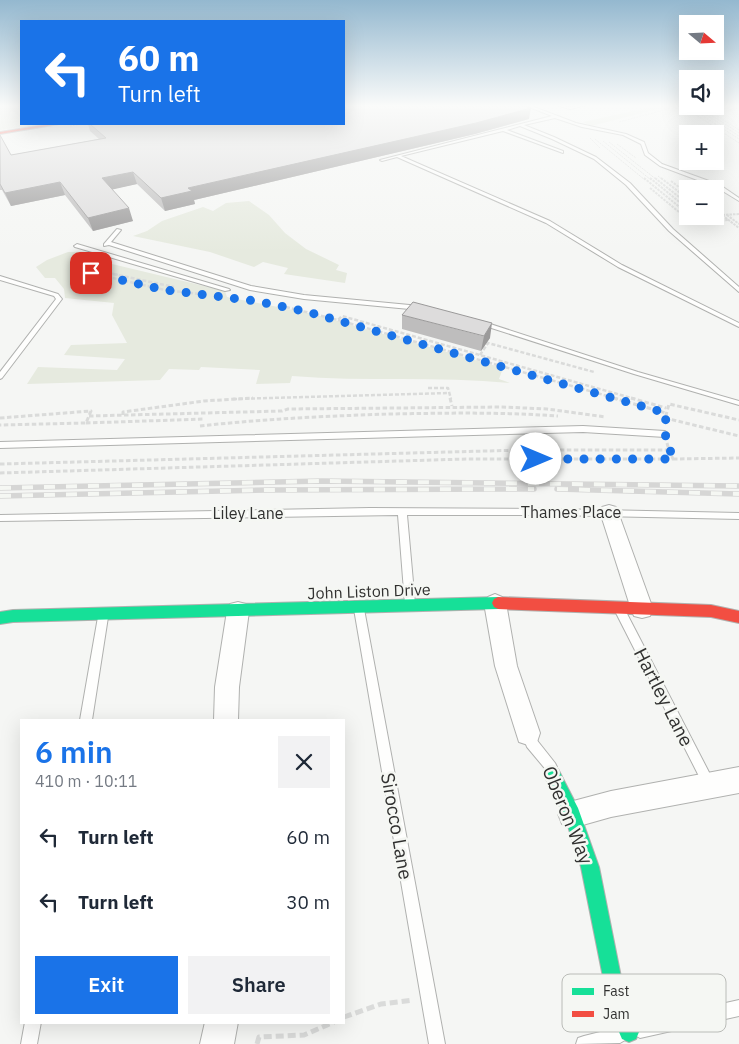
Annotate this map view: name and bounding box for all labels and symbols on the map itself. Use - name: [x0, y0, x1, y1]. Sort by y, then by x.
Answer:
- north arrow: [679, 15, 724, 60]
- pin: [70, 252, 112, 294]
- position arrow: [509, 432, 561, 484]
- street label: Thames Place: [521, 502, 621, 522]
- street label: Liley Lane: [212, 503, 284, 523]
- street label: John Liston Drive: [307, 579, 431, 603]
- street label: Hartley Lane: [629, 644, 699, 750]
- street label: Oberon Way: [537, 762, 599, 868]
- street label: Sirocco Lane: [376, 771, 418, 881]
- legend: [562, 974, 726, 1032]
- text: Fast: [603, 982, 629, 1000]
- text: Jam: [603, 1005, 630, 1023]

